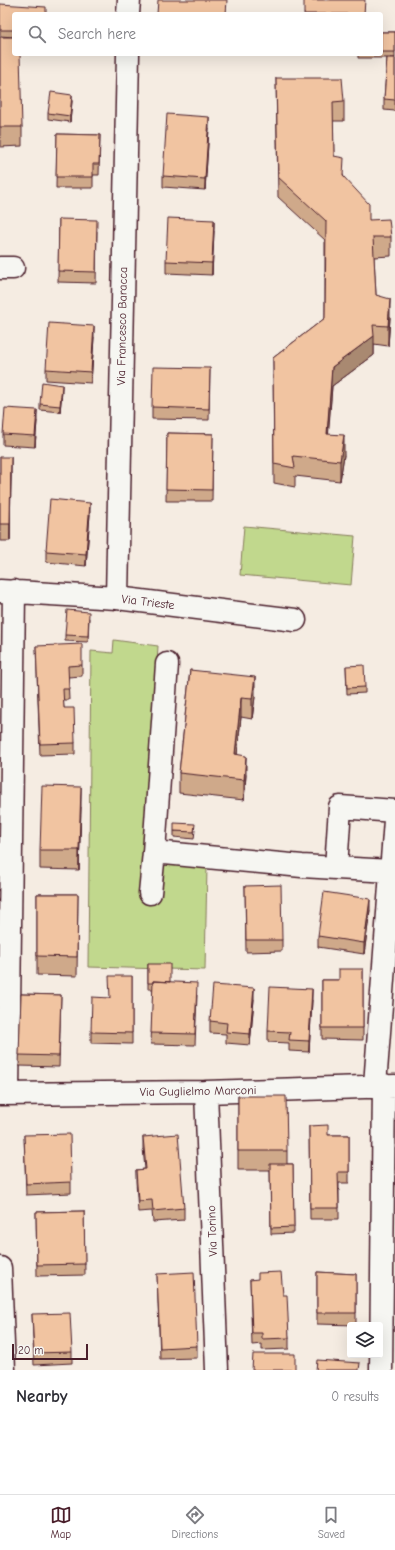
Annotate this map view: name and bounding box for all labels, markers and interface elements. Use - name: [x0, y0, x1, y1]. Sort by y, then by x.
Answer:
- search box: [12, 12, 383, 56]
- icon: search: [26, 23, 48, 45]
- text: Search here: [58, 25, 136, 43]
- street label: Via Francesco Baracca: [114, 267, 130, 385]
- street label: Via Trieste: [121, 592, 175, 612]
- street label: Via Guglielmo Marconi: [139, 1083, 257, 1099]
- street label: Via Torino: [204, 1205, 220, 1257]
- map controls: [347, 1322, 383, 1358]
- button: layers: [347, 1322, 383, 1358]
- scale bar: [12, 1342, 88, 1361]
- text: 20 m: [18, 1344, 43, 1357]
- text: Nearby: [16, 1387, 67, 1406]
- text: 0 results: [331, 1389, 379, 1404]
- tab: Map: [50, 1504, 72, 1541]
- tab: Directions: [172, 1504, 218, 1541]
- tab: Saved: [318, 1504, 345, 1541]

